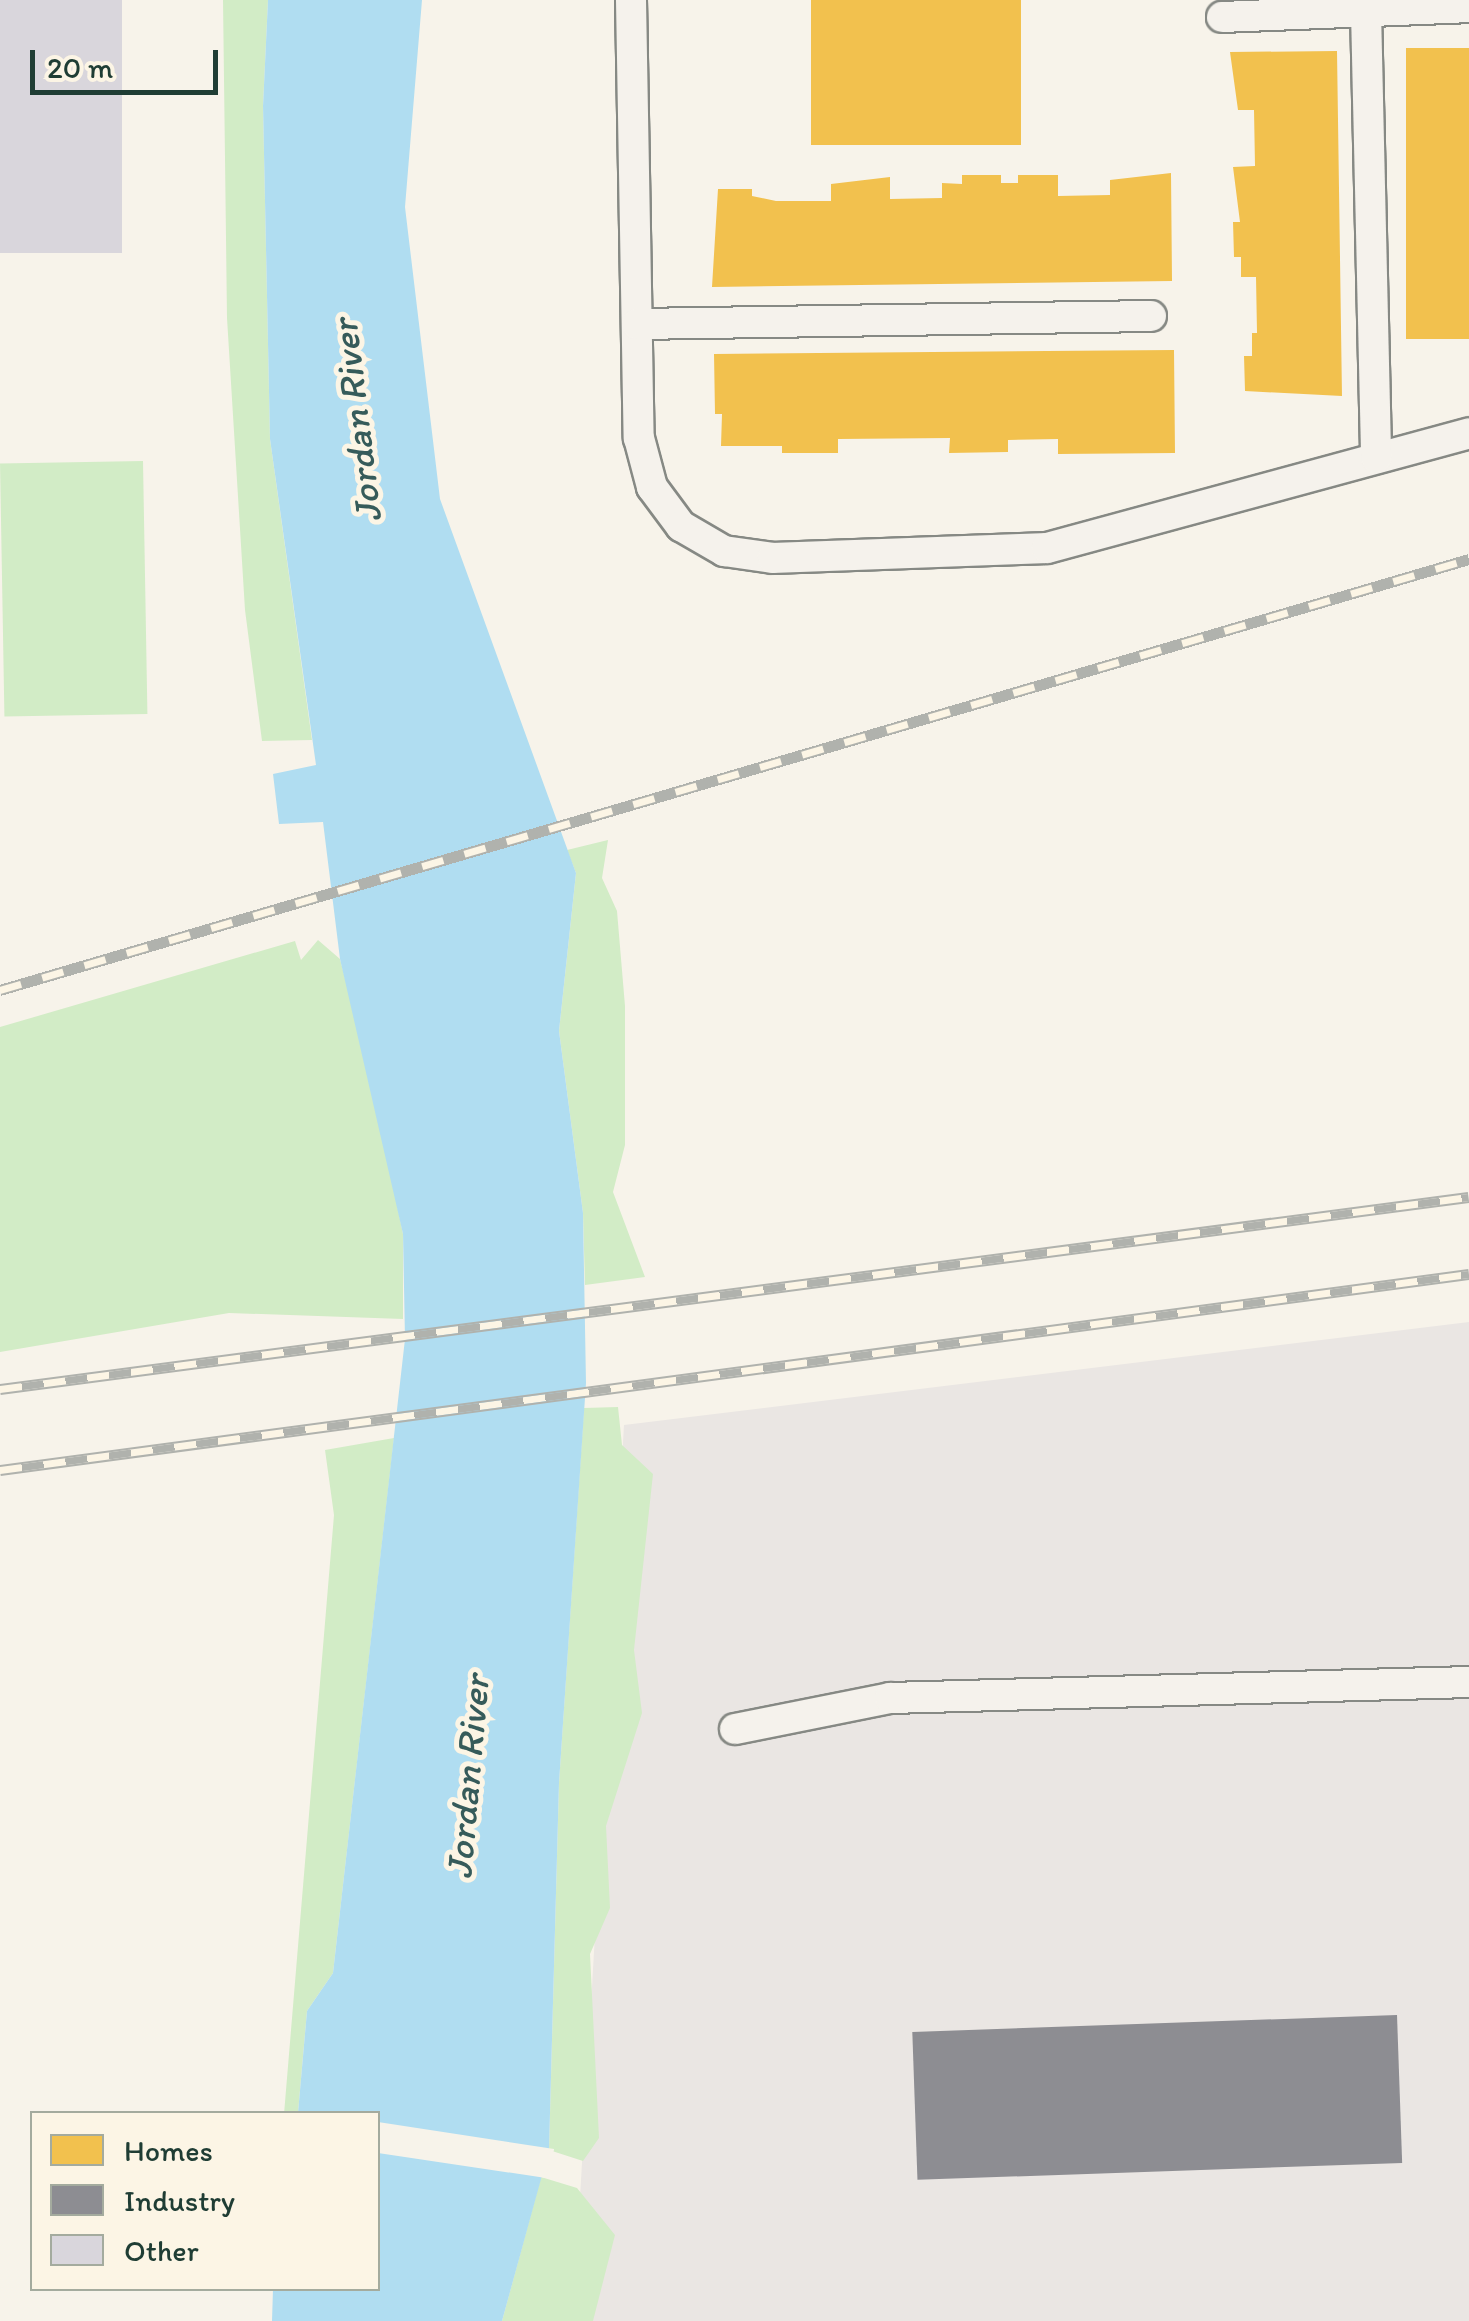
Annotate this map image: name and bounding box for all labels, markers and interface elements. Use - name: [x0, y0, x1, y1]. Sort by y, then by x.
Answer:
- scale bar: [35, 30, 222, 92]
- text: 20 m: [47, 49, 113, 86]
- water label: Jordan River: [322, 317, 392, 525]
- water label: Jordan River: [436, 1673, 500, 1881]
- legend: [30, 2111, 380, 2291]
- text: Homes: [124, 2132, 213, 2169]
- text: Industry: [124, 2182, 235, 2219]
- text: Other: [124, 2232, 199, 2269]

